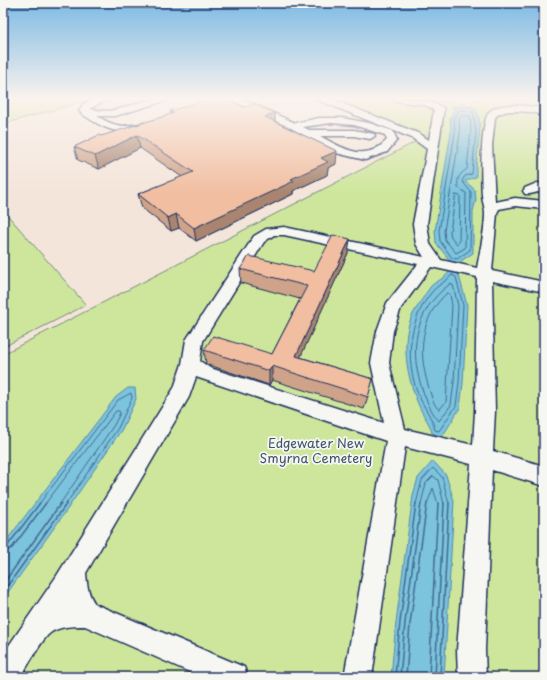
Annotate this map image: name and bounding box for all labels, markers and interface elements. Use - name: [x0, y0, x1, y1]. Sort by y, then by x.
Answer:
- park label: Edgewater New Smyrna Cemetery: [260, 433, 372, 467]

